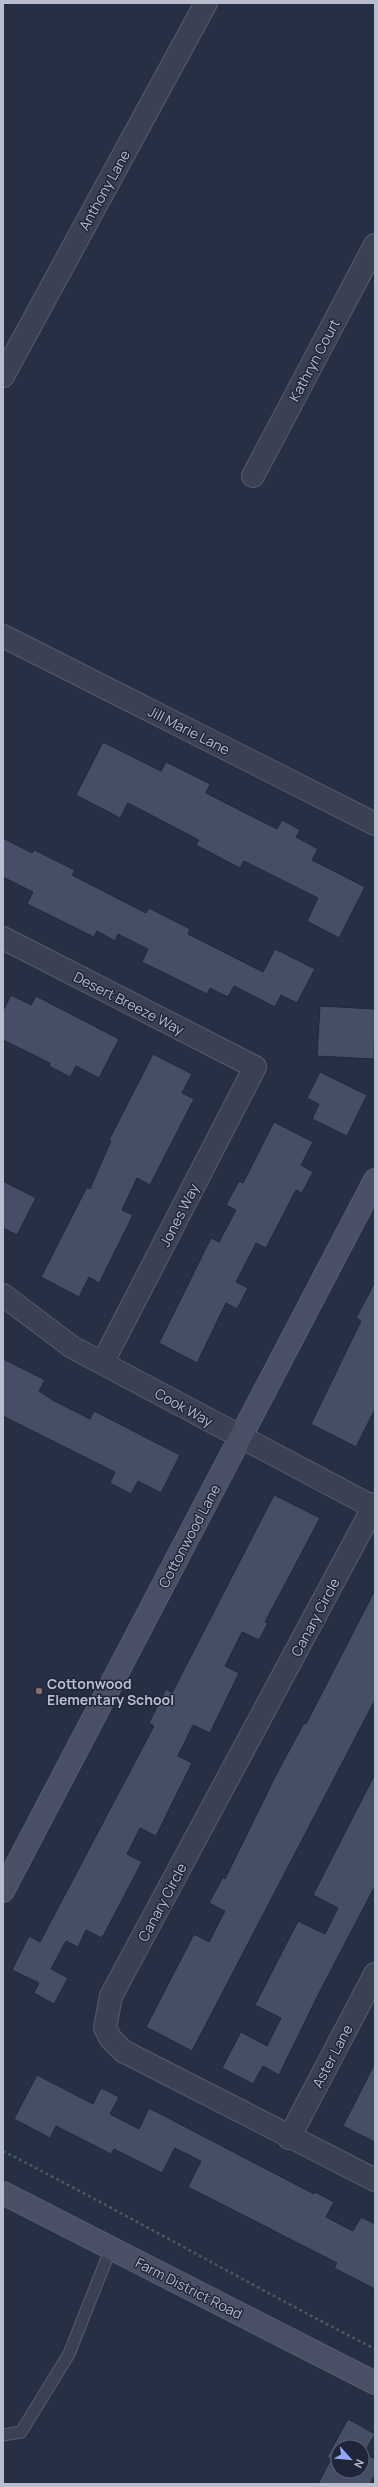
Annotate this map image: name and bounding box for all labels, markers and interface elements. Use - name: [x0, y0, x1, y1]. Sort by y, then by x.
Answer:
- street label: Anthony Lane: [74, 146, 134, 234]
- street label: Kathryn Court: [284, 315, 344, 405]
- street label: Jill Marie Lane: [145, 701, 233, 759]
- street label: Desert Breeze Way: [71, 967, 188, 1039]
- street label: Jones Way: [155, 1180, 203, 1250]
- street label: Cook Way: [152, 1383, 217, 1431]
- street label: Cottonwood Lane: [154, 1481, 224, 1591]
- street label: Canary Circle: [286, 1574, 344, 1660]
- place label: Cottonwood Elementary School: [47, 1674, 174, 1709]
- marker: Cottonwood Elementary School: [34, 1686, 44, 1696]
- street label: Canary Circle: [133, 1859, 191, 1945]
- street label: Aster Lane: [307, 2021, 357, 2091]
- street label: Farm District Road: [132, 2253, 246, 2323]
- north arrow: [330, 2439, 370, 2479]
- text: N: [351, 2457, 368, 2471]

